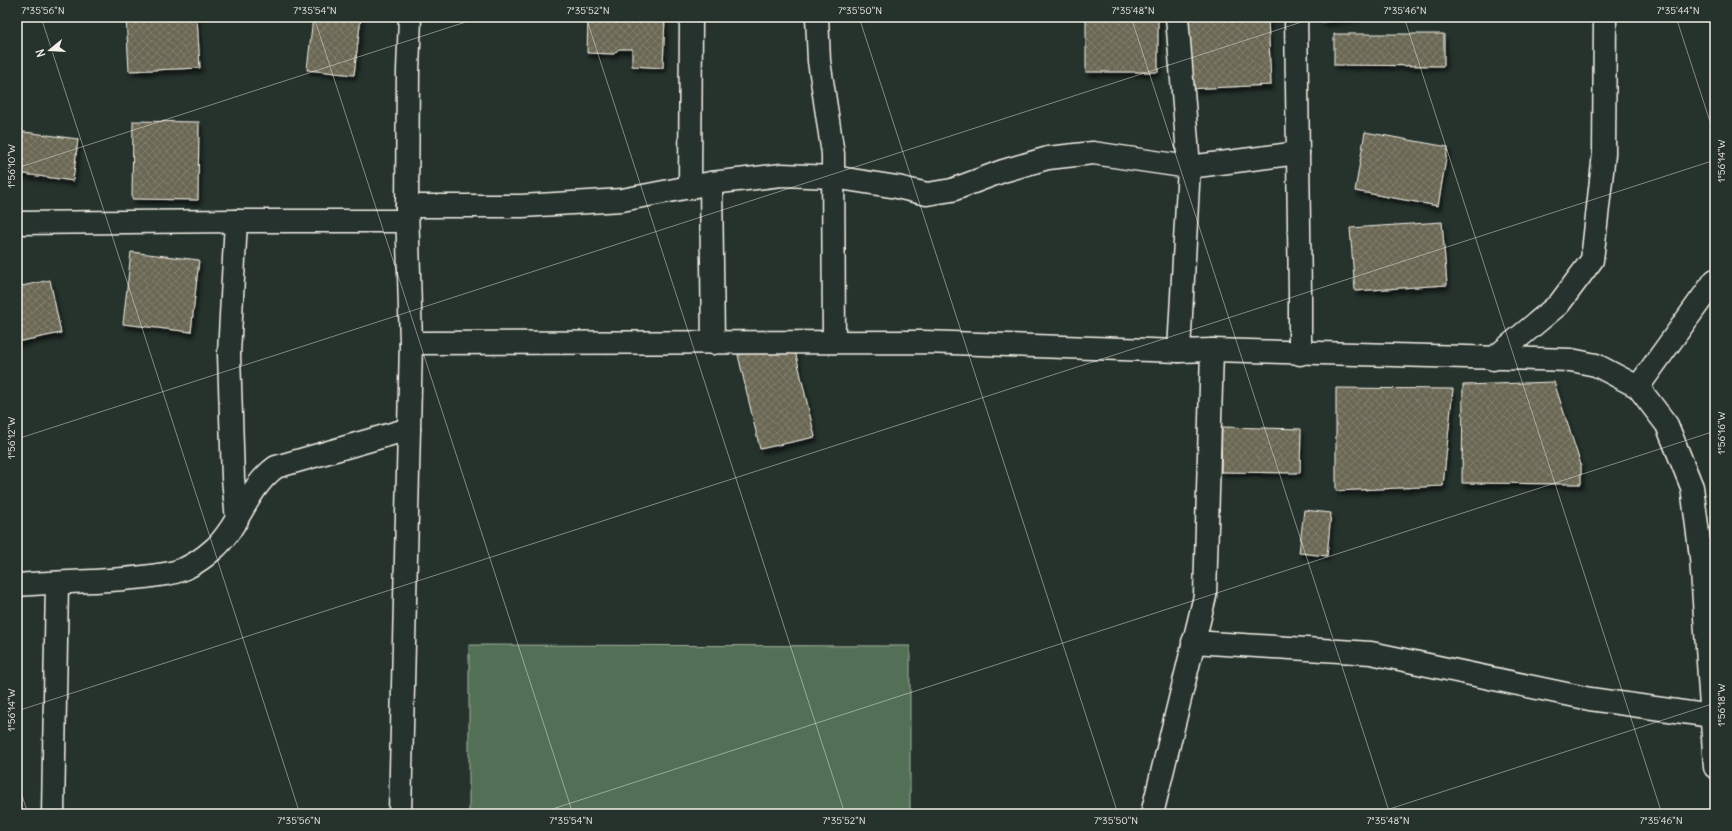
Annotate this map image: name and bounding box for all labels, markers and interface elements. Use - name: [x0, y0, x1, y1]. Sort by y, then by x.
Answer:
- text: 7°35'56"N: [21, 4, 65, 17]
- text: 7°35'54"N: [293, 4, 337, 17]
- text: 7°35'52"N: [566, 4, 610, 17]
- text: 7°35'50"N: [838, 4, 882, 17]
- text: 7°35'48"N: [1111, 4, 1155, 17]
- text: 7°35'46"N: [1383, 4, 1427, 17]
- text: 7°35'44"N: [1656, 4, 1700, 17]
- north arrow: [30, 30, 70, 70]
- text: N: [33, 47, 48, 59]
- text: 1°56'14"W: [1715, 140, 1728, 183]
- text: 1°56'10"W: [5, 144, 18, 188]
- text: 1°56'16"W: [1715, 412, 1728, 454]
- text: 1°56'12"W: [5, 417, 18, 459]
- text: 1°56'18"W: [1715, 684, 1728, 726]
- text: 1°56'14"W: [5, 689, 18, 732]
- text: 7°35'56"N: [277, 814, 321, 827]
- text: 7°35'54"N: [549, 814, 593, 827]
- text: 7°35'52"N: [822, 814, 866, 827]
- text: 7°35'50"N: [1094, 814, 1138, 827]
- text: 7°35'48"N: [1366, 814, 1410, 827]
- text: 7°35'46"N: [1639, 814, 1683, 827]

